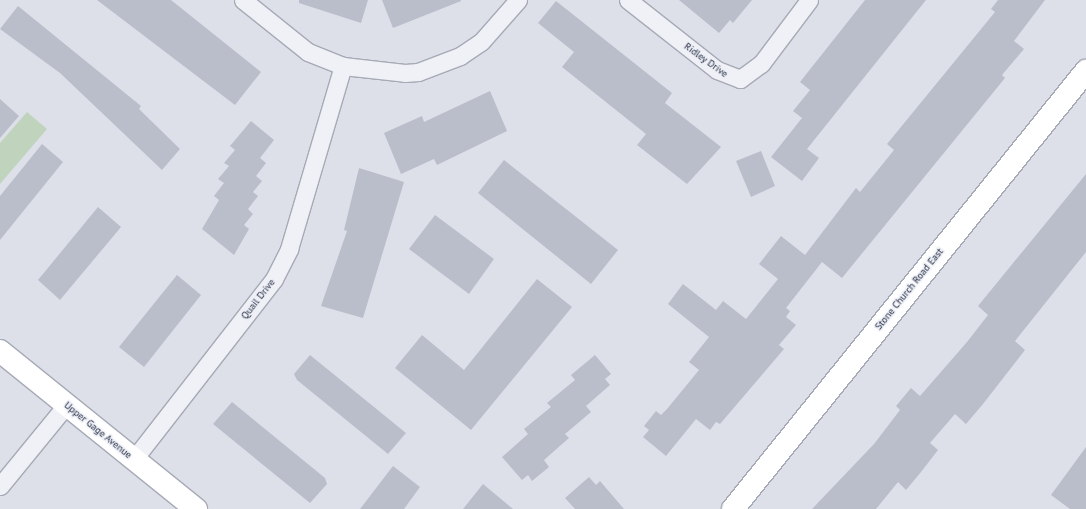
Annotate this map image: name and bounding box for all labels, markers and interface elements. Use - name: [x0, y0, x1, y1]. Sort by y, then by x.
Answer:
- street label: Ridley Drive: [682, 40, 730, 80]
- street label: Stone Church Road East: [872, 246, 946, 332]
- street label: Quail Drive: [239, 276, 277, 322]
- street label: Upper Gage Avenue: [62, 399, 134, 461]

